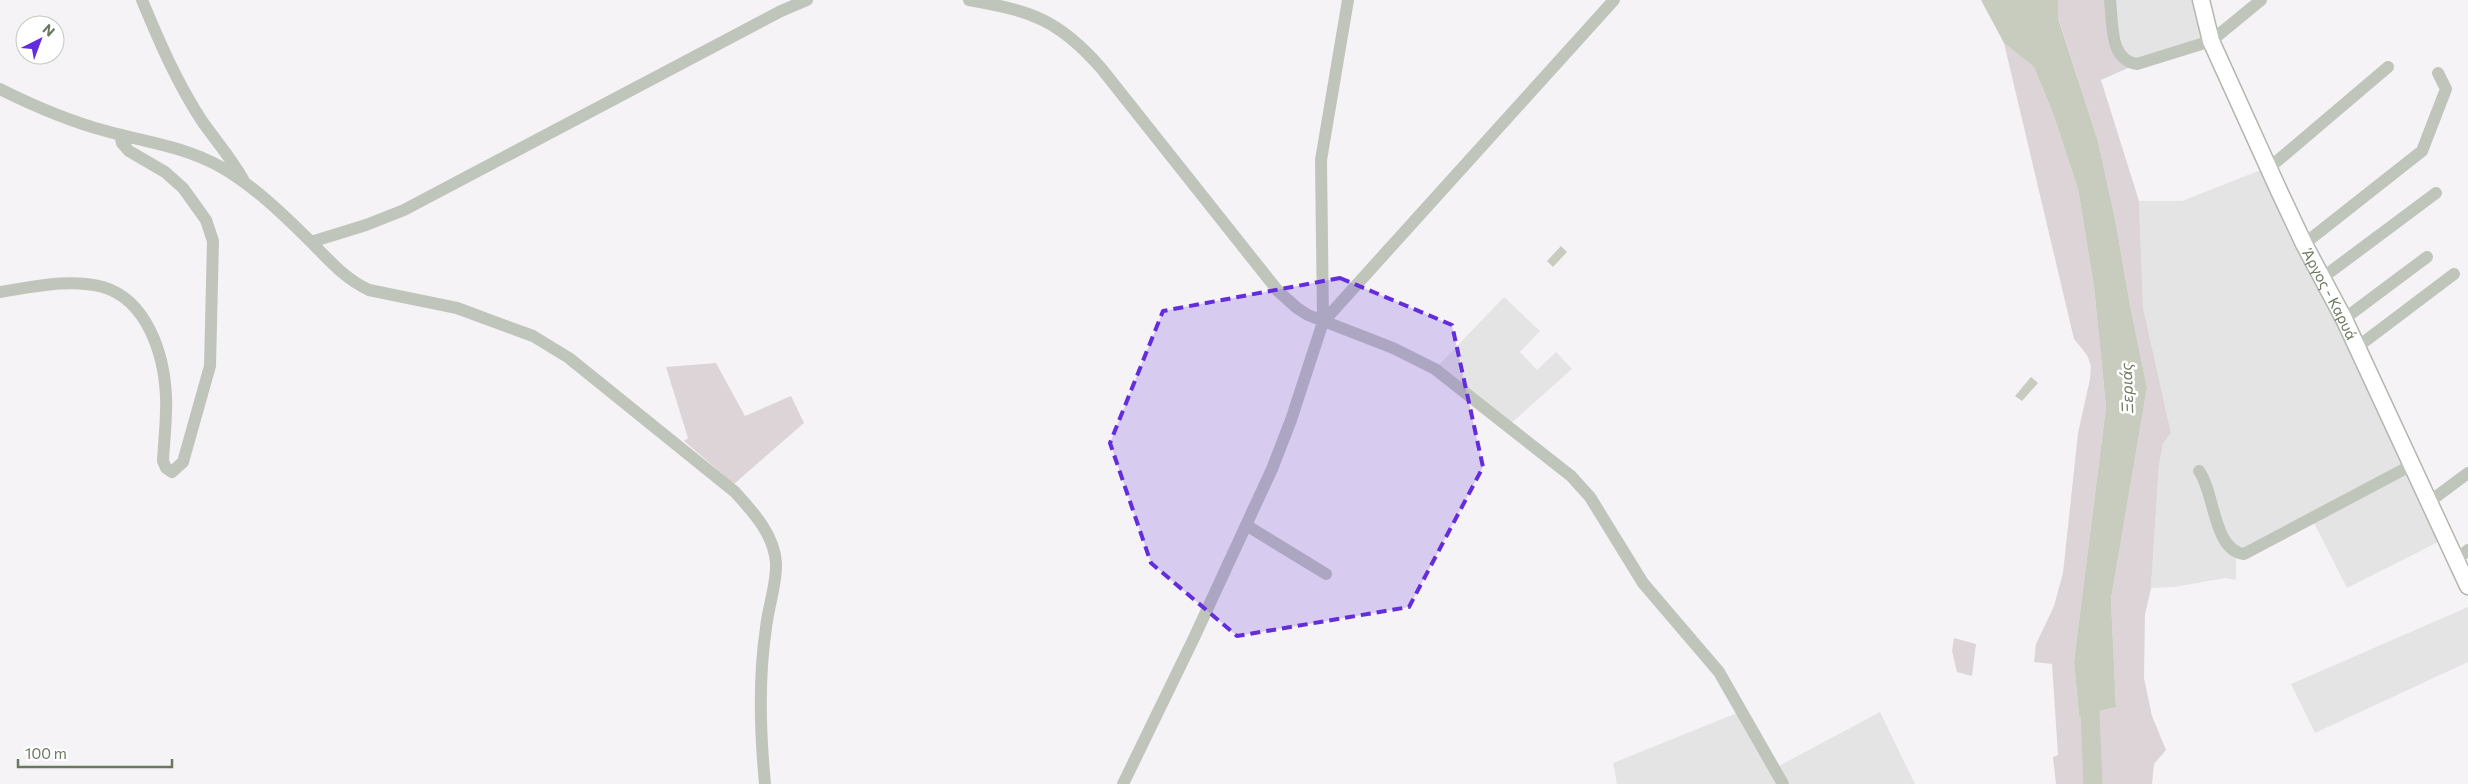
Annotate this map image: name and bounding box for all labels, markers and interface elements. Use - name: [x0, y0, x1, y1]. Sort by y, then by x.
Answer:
- north arrow: [15, 15, 65, 65]
- text: N: [39, 20, 59, 40]
- street label: Άργος - Καρυά: [2299, 245, 2361, 342]
- water label: Ξεριάς: [2116, 362, 2136, 414]
- scale bar: [18, 736, 171, 768]
- text: 100 m: [25, 744, 67, 762]

